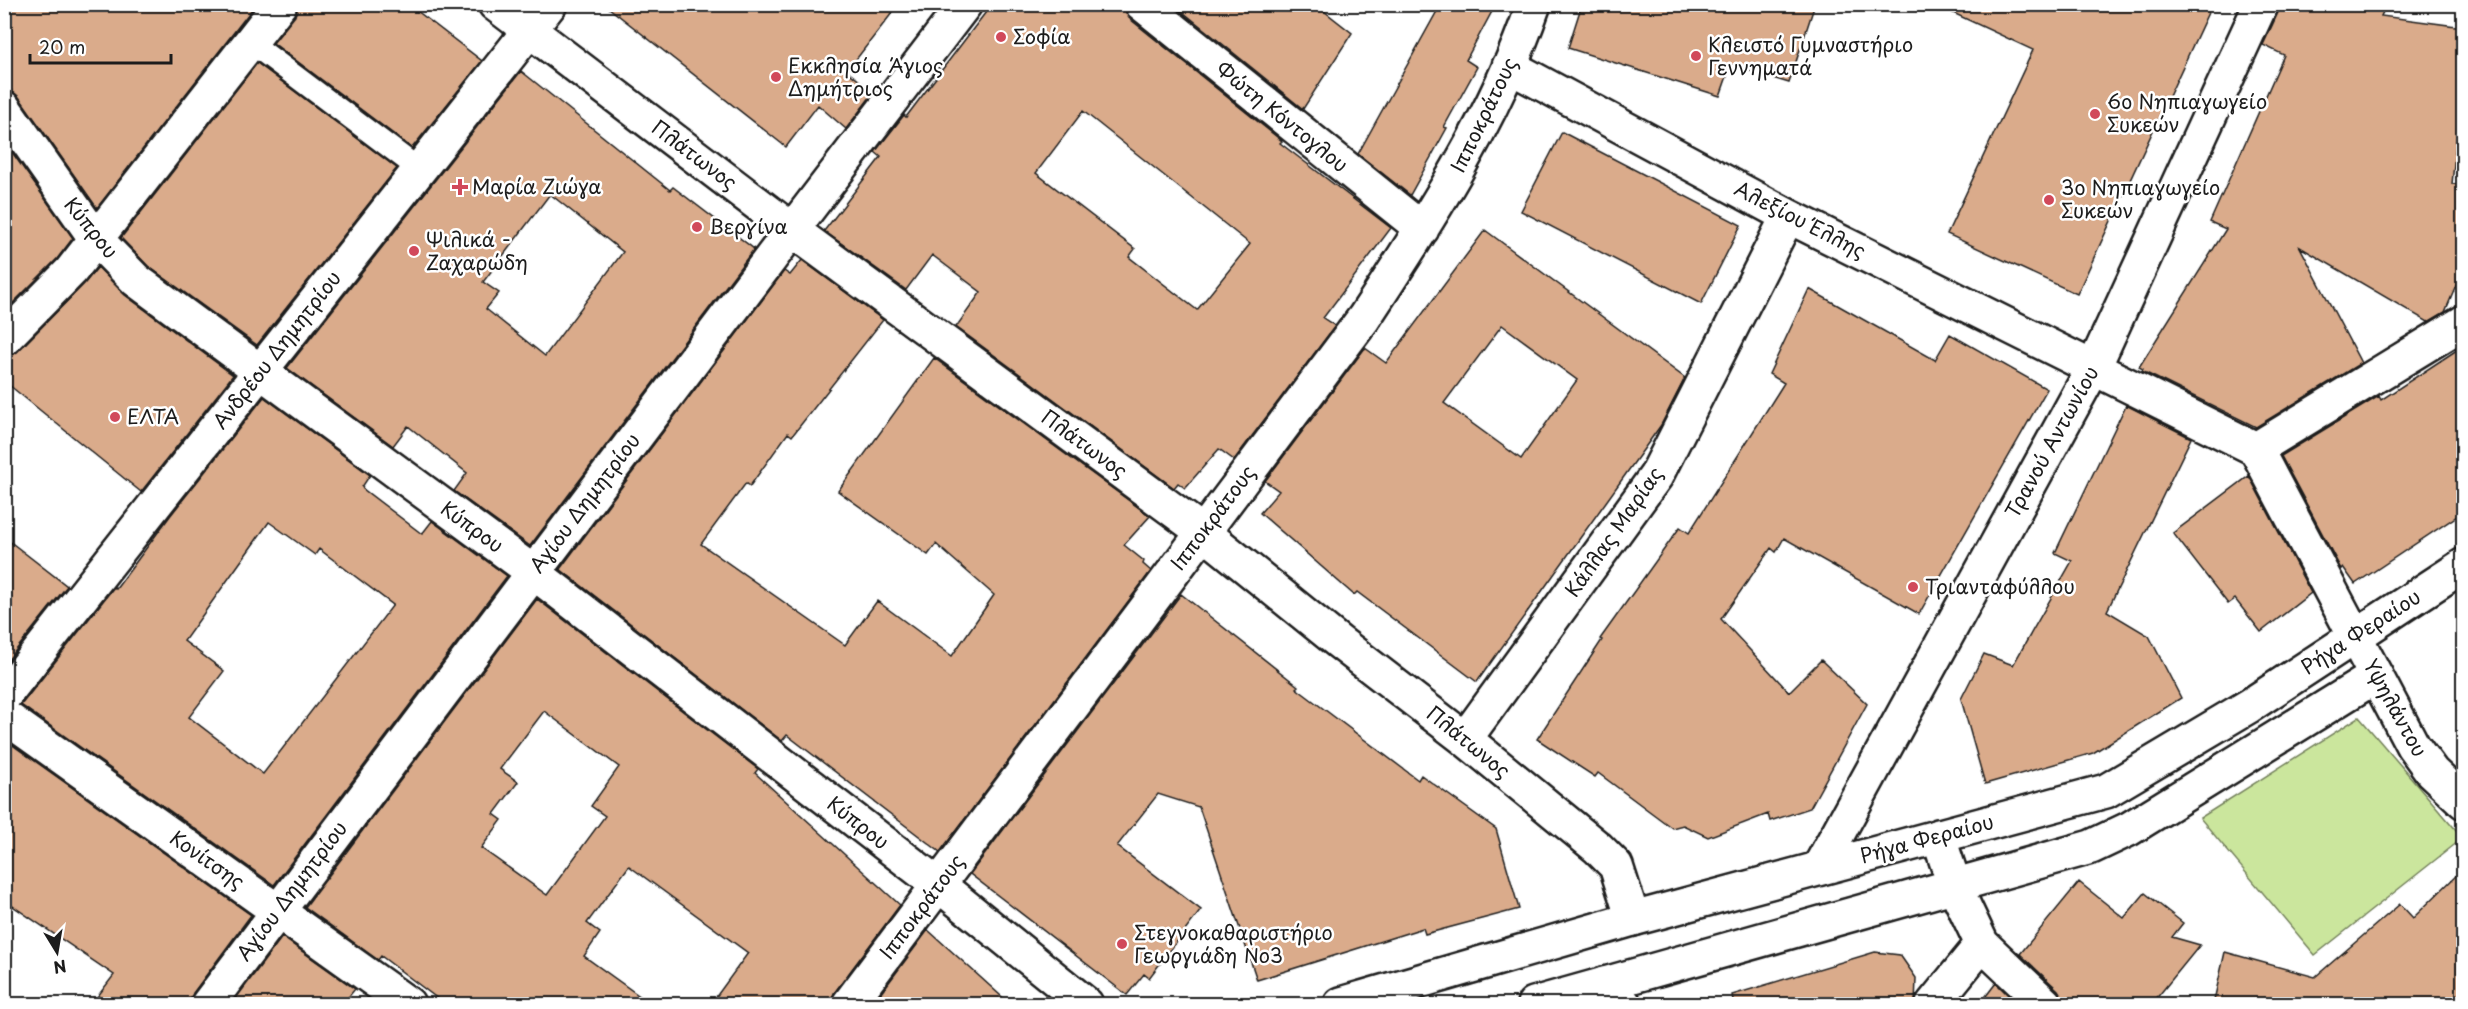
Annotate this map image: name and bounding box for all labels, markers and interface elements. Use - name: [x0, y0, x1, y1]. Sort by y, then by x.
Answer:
- place label: Σοφία: [1013, 21, 1070, 51]
- scale bar: [30, 27, 171, 65]
- place label: Κλειστό Γυμναστήριο Γεννηματά: [1708, 29, 1913, 82]
- marker: Σοφία: [994, 30, 1008, 44]
- text: 20 m: [39, 33, 85, 60]
- marker: Κλειστό Γυμναστήριο Γεννηματά: [1689, 49, 1703, 63]
- place label: Εκκλησία Άγιος Δημήτριος: [788, 50, 943, 103]
- street label: Ιπποκράτους: [1442, 52, 1524, 177]
- street label: Φώτη Κόντογλου: [1210, 54, 1355, 179]
- marker: Εκκλησία Άγιος Δημήτριος: [769, 70, 783, 84]
- place label: 6ο Νηπιαγωγείο Συκεών: [2107, 86, 2267, 139]
- marker: 6ο Νηπιαγωγείο Συκεών: [2088, 107, 2102, 121]
- street label: Πλάτωνος: [645, 112, 744, 196]
- place label: Μαρία Ζιώγα: [472, 171, 602, 201]
- place label: 3ο Νηπιαγωγείο Συκεών: [2061, 172, 2220, 225]
- street label: Αλεξίου Έλλης: [1729, 173, 1871, 265]
- marker: Μαρία Ζιώγα: [453, 180, 467, 194]
- street label: Κύπρου: [58, 190, 126, 265]
- marker: 3ο Νηπιαγωγείο Συκεών: [2042, 193, 2056, 207]
- place label: Βεργίνα: [709, 211, 788, 241]
- marker: Βεργίνα: [690, 220, 704, 234]
- place label: Ψιλικά - Ζαχαρώδη: [426, 224, 528, 277]
- marker: Ψιλικά - Ζαχαρώδη: [407, 244, 421, 258]
- street label: Ανδρέου Δημητρίου: [205, 264, 348, 435]
- street label: Τρανού Αντωνίου: [1997, 360, 2105, 523]
- place label: ΕΛΤΑ: [127, 401, 179, 431]
- street label: Πλάτωνος: [1035, 401, 1134, 485]
- marker: ΕΛΤΑ: [108, 410, 122, 424]
- street label: Αγίου Δημητρίου: [522, 426, 647, 579]
- street label: Ιπποκράτους: [1163, 459, 1262, 576]
- street label: Κάλλας Μαρίας: [1557, 460, 1669, 603]
- street label: Κύπρου: [435, 493, 510, 559]
- place label: Τριανταφύλλου: [1925, 571, 2075, 601]
- marker: Τριανταφύλλου: [1906, 580, 1920, 594]
- street label: Ρήγα Φεραίου: [2295, 581, 2426, 681]
- street label: Υψηλάντου: [2357, 653, 2435, 762]
- street label: Πλάτωνος: [1420, 698, 1517, 785]
- street label: Κύπρου: [821, 788, 896, 856]
- street label: Ρήγα Φεραίου: [1857, 806, 1997, 870]
- street label: Αγίου Δημητρίου: [229, 814, 354, 967]
- street label: Κονίτσης: [164, 822, 251, 896]
- street label: Ιπποκράτους: [872, 848, 971, 965]
- place label: Στεγνοκαθαριστήριο Γεωργιάδη Νο3: [1134, 917, 1333, 970]
- north arrow: [27, 922, 87, 982]
- marker: Στεγνοκαθαριστήριο Γεωργιάδη Νο3: [1115, 937, 1129, 951]
- text: N: [52, 955, 69, 981]

